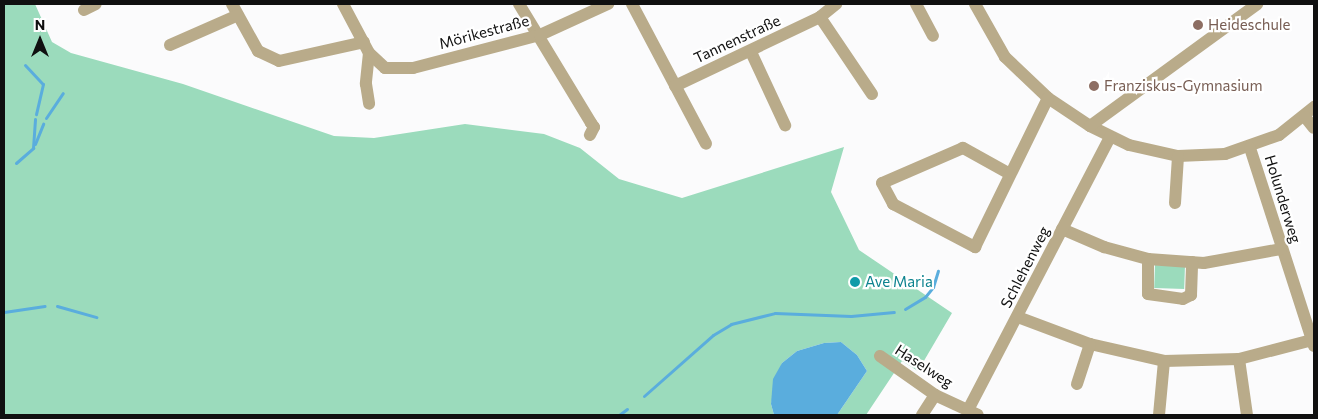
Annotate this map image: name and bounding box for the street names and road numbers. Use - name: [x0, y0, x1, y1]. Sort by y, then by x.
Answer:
- street label: Mörikestraße: [437, 11, 531, 53]
- street label: Tannenstraße: [691, 11, 783, 67]
- street label: Holunderweg: [1261, 153, 1305, 245]
- street label: Schlehenweg: [997, 223, 1053, 311]
- street label: Haselweg: [892, 341, 956, 391]

